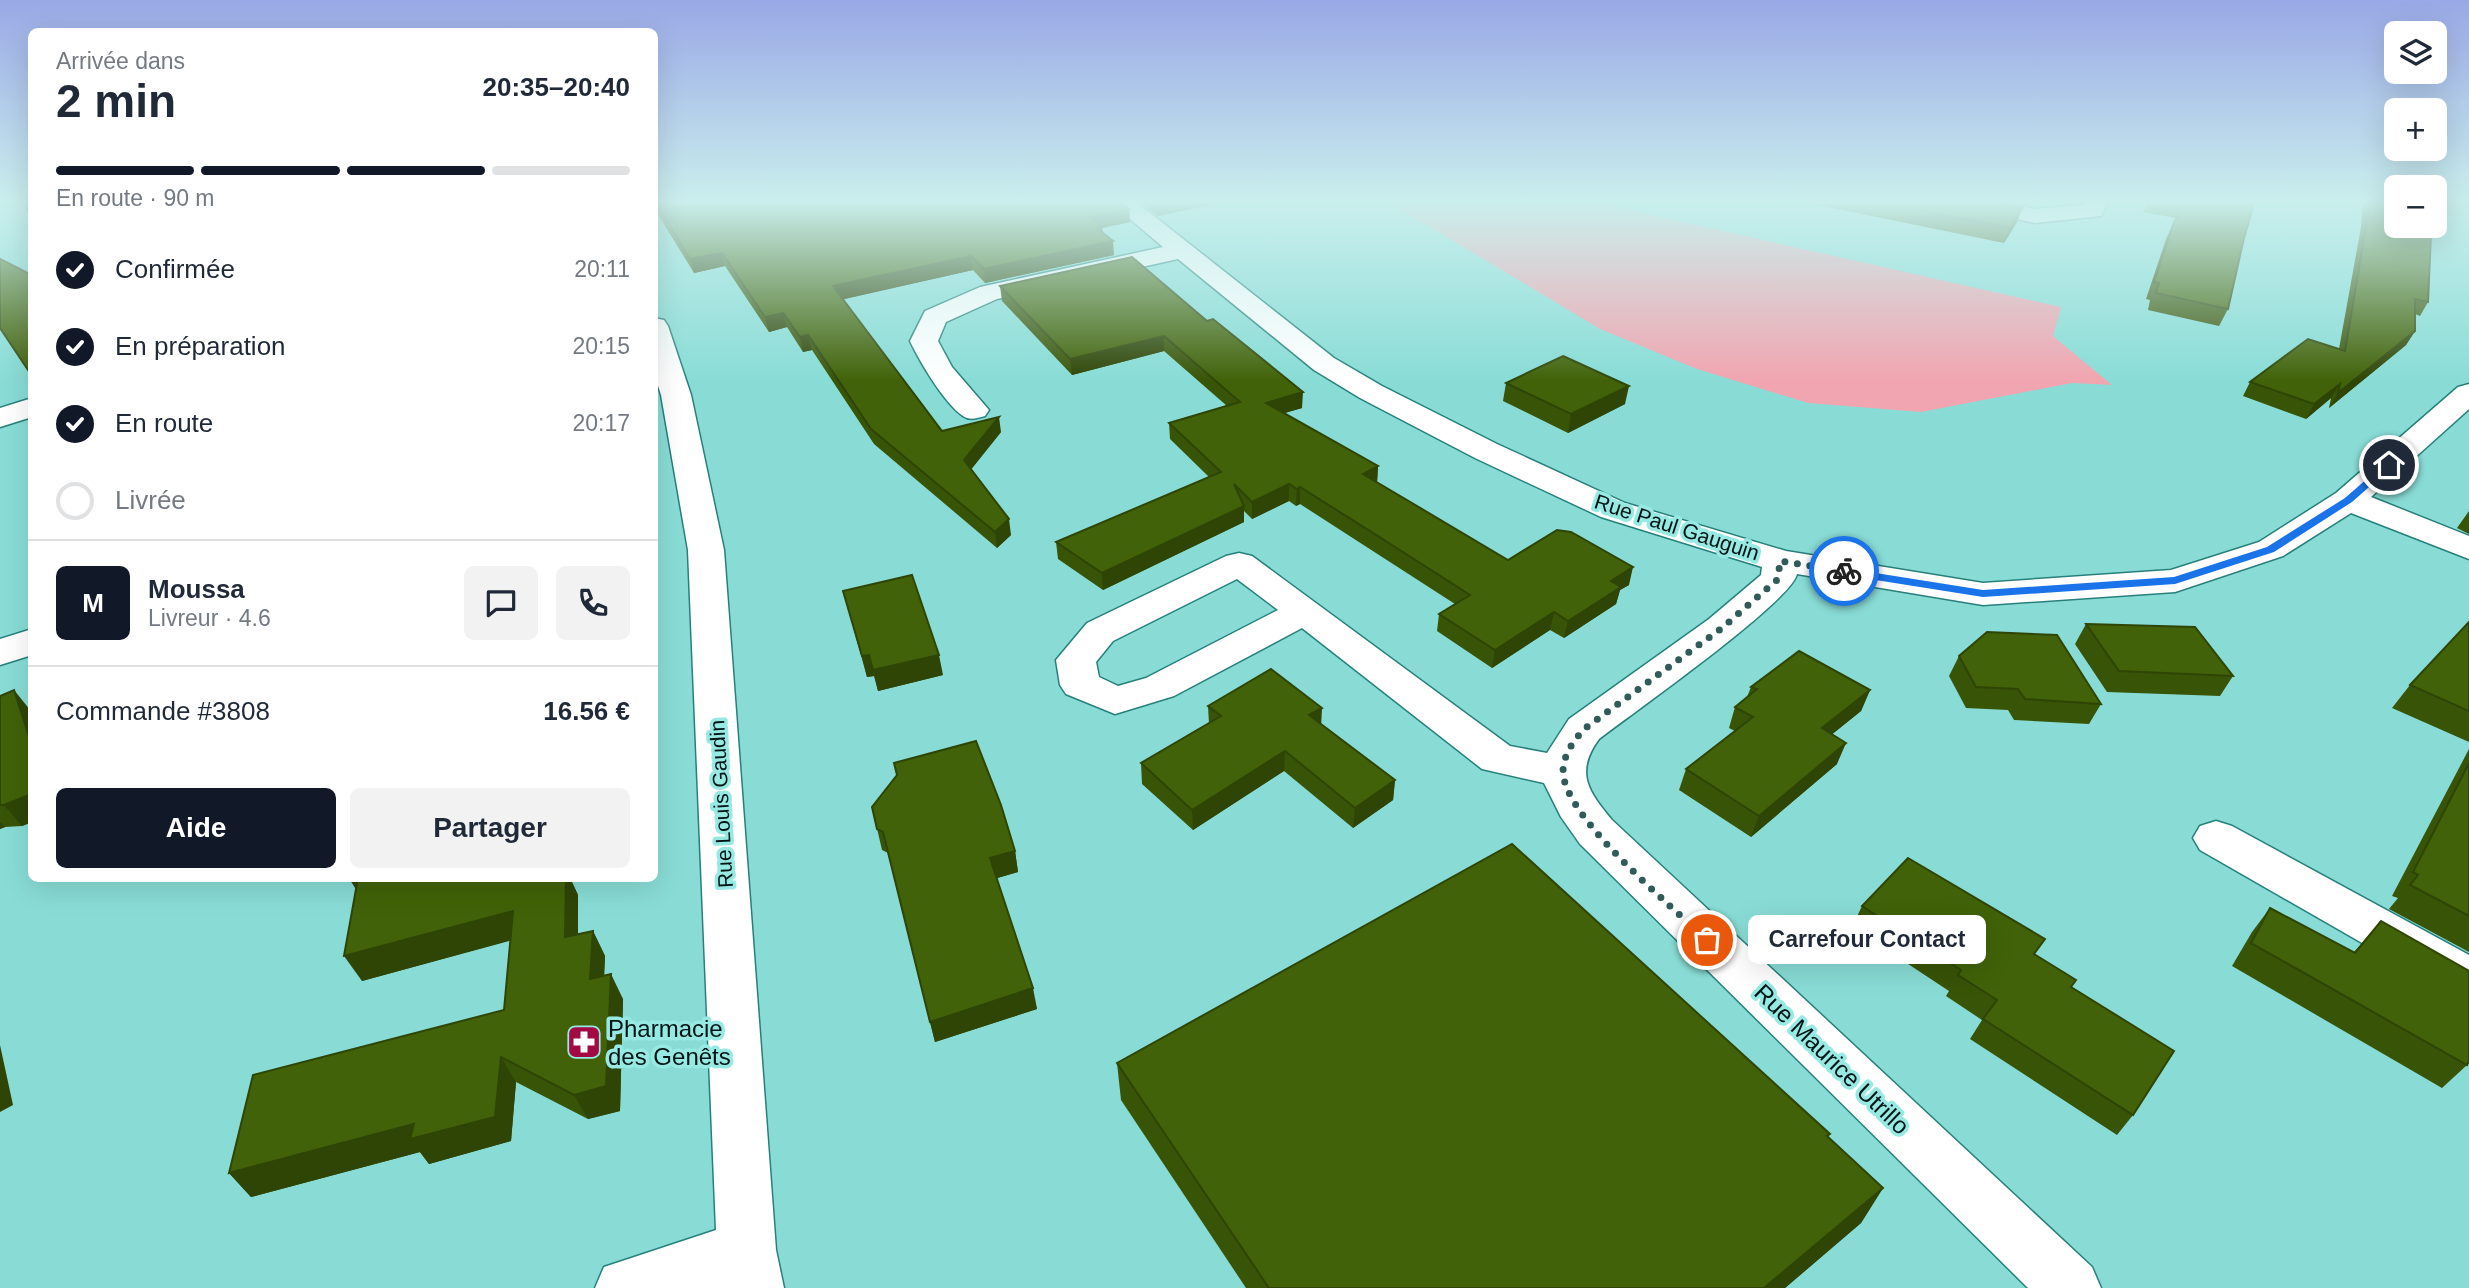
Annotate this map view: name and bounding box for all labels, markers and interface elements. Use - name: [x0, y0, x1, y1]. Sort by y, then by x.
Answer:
- map controls: [2384, 21, 2447, 238]
- button: layers: [2384, 21, 2447, 84]
- text: Arrivée dans: [56, 48, 185, 74]
- text: 20:35–20:40: [483, 72, 630, 102]
- text: 2 min: [56, 75, 176, 127]
- button: +: [2384, 98, 2447, 161]
- button: −: [2384, 175, 2447, 238]
- text: En route · 90 m: [56, 185, 215, 211]
- icon: check: [56, 251, 94, 289]
- text: Confirmée: [115, 254, 235, 284]
- text: 20:11: [574, 256, 630, 282]
- icon: check: [56, 328, 94, 366]
- text: En préparation: [115, 331, 286, 361]
- text: 20:15: [572, 333, 630, 359]
- icon: check: [56, 405, 94, 443]
- text: En route: [115, 408, 213, 438]
- text: 20:17: [572, 410, 630, 436]
- pin: [2359, 435, 2419, 495]
- icon: home: [2370, 446, 2408, 484]
- text: Livrée: [115, 485, 186, 515]
- street label: Rue Paul Gauguin: [1592, 490, 1762, 564]
- courier: [1809, 536, 1879, 606]
- icon: bike: [1825, 552, 1863, 590]
- button: chat: [464, 566, 538, 640]
- button: phone: [556, 566, 630, 640]
- text: Moussa: [148, 574, 245, 604]
- text: M: [82, 588, 104, 618]
- text: Livreur · 4.6: [148, 605, 271, 631]
- text: Commande #3808: [56, 696, 270, 726]
- text: 16.56 €: [543, 696, 630, 726]
- street label: Rue Louis Gaudin: [705, 719, 737, 889]
- button: Aide: [56, 788, 336, 868]
- button: Partager: [350, 788, 630, 868]
- pin: [1677, 910, 1737, 970]
- callout: Carrefour Contact: [1749, 916, 1987, 964]
- icon: bag: [1688, 921, 1726, 959]
- text: Carrefour Contact: [1769, 926, 1965, 952]
- street label: Rue Maurice Utrillo: [1749, 978, 1915, 1140]
- place label: Pharmacie des Genêts: [608, 1015, 731, 1070]
- pharmacy icon: Pharmacie des Genêts: [565, 1023, 603, 1061]

